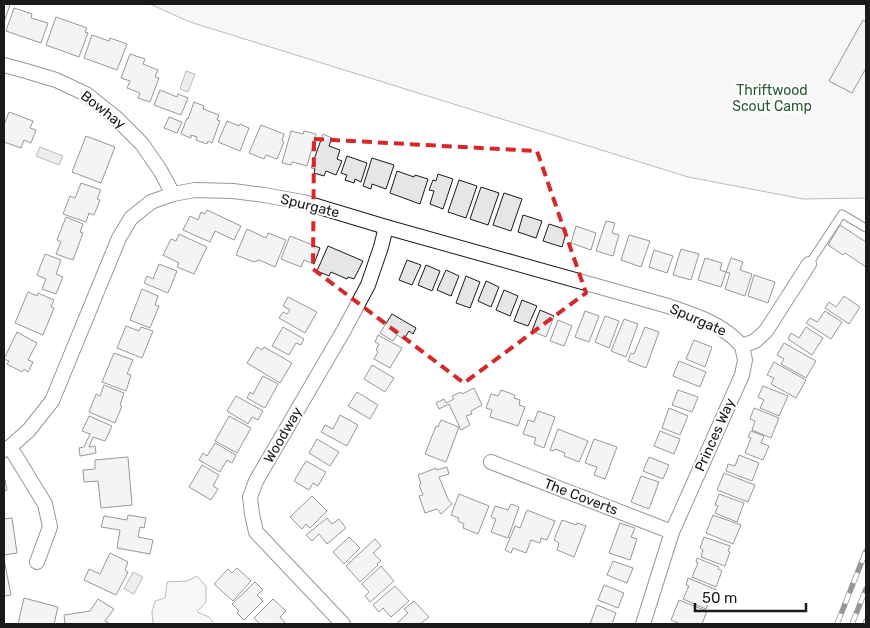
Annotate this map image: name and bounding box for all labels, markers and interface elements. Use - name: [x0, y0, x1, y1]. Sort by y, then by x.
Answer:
- park label: Thriftwood Scout Camp: [732, 82, 812, 115]
- street label: Bowhay: [77, 87, 129, 133]
- street label: Spurgate: [279, 190, 341, 222]
- street label: Spurgate: [667, 300, 729, 340]
- street label: Princes Way: [691, 396, 739, 474]
- street label: Woodway: [260, 404, 306, 466]
- street label: The Coverts: [542, 475, 620, 519]
- scale bar: [695, 580, 806, 612]
- text: 50 m: [702, 589, 737, 607]

